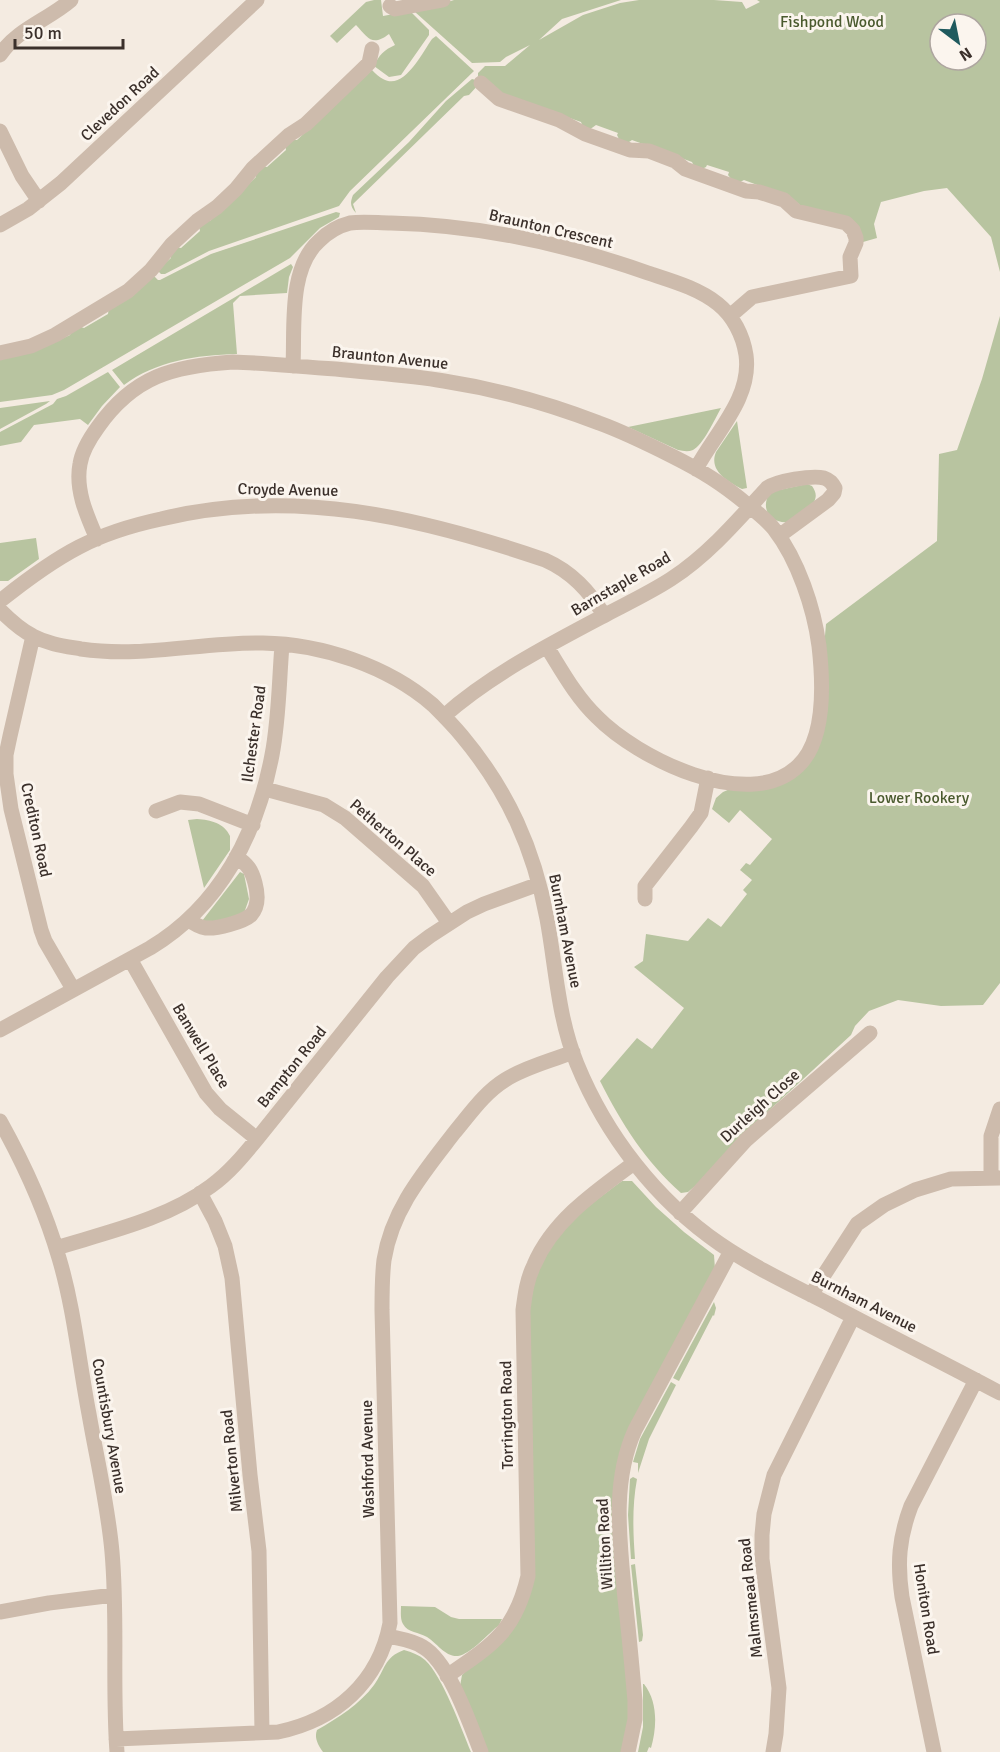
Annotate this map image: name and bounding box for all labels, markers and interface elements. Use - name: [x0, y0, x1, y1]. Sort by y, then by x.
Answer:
- scale bar: [15, 12, 123, 50]
- park label: Fishpond Wood: [780, 12, 884, 32]
- north arrow: [928, 12, 988, 72]
- text: 50 m: [24, 22, 62, 44]
- text: N: [955, 42, 975, 65]
- street label: Clevedon Road: [76, 62, 164, 146]
- street label: Braunton Crescent: [487, 205, 615, 253]
- street label: Braunton Avenue: [331, 342, 449, 374]
- street label: Croyde Avenue: [237, 479, 339, 501]
- street label: Barnstaple Road: [568, 547, 674, 621]
- street label: Ilchester Road: [237, 684, 271, 784]
- street label: Crediton Road: [16, 781, 56, 879]
- park label: Lower Rookery: [869, 788, 970, 808]
- street label: Petherton Place: [345, 795, 441, 881]
- street label: Burnham Avenue: [544, 872, 586, 990]
- street label: Banwell Place: [168, 1000, 234, 1092]
- street label: Bampton Road: [253, 1022, 331, 1112]
- street label: Durleigh Close: [716, 1065, 804, 1147]
- street label: Burnham Avenue: [808, 1267, 920, 1337]
- street label: Countisbury Avenue: [87, 1357, 131, 1495]
- street label: Torrington Road: [496, 1360, 518, 1470]
- street label: Washford Avenue: [357, 1400, 379, 1518]
- street label: Milverton Road: [217, 1409, 247, 1513]
- street label: Williton Road: [593, 1498, 617, 1590]
- street label: Malmsmead Road: [735, 1537, 767, 1659]
- street label: Honiton Road: [909, 1562, 943, 1656]

